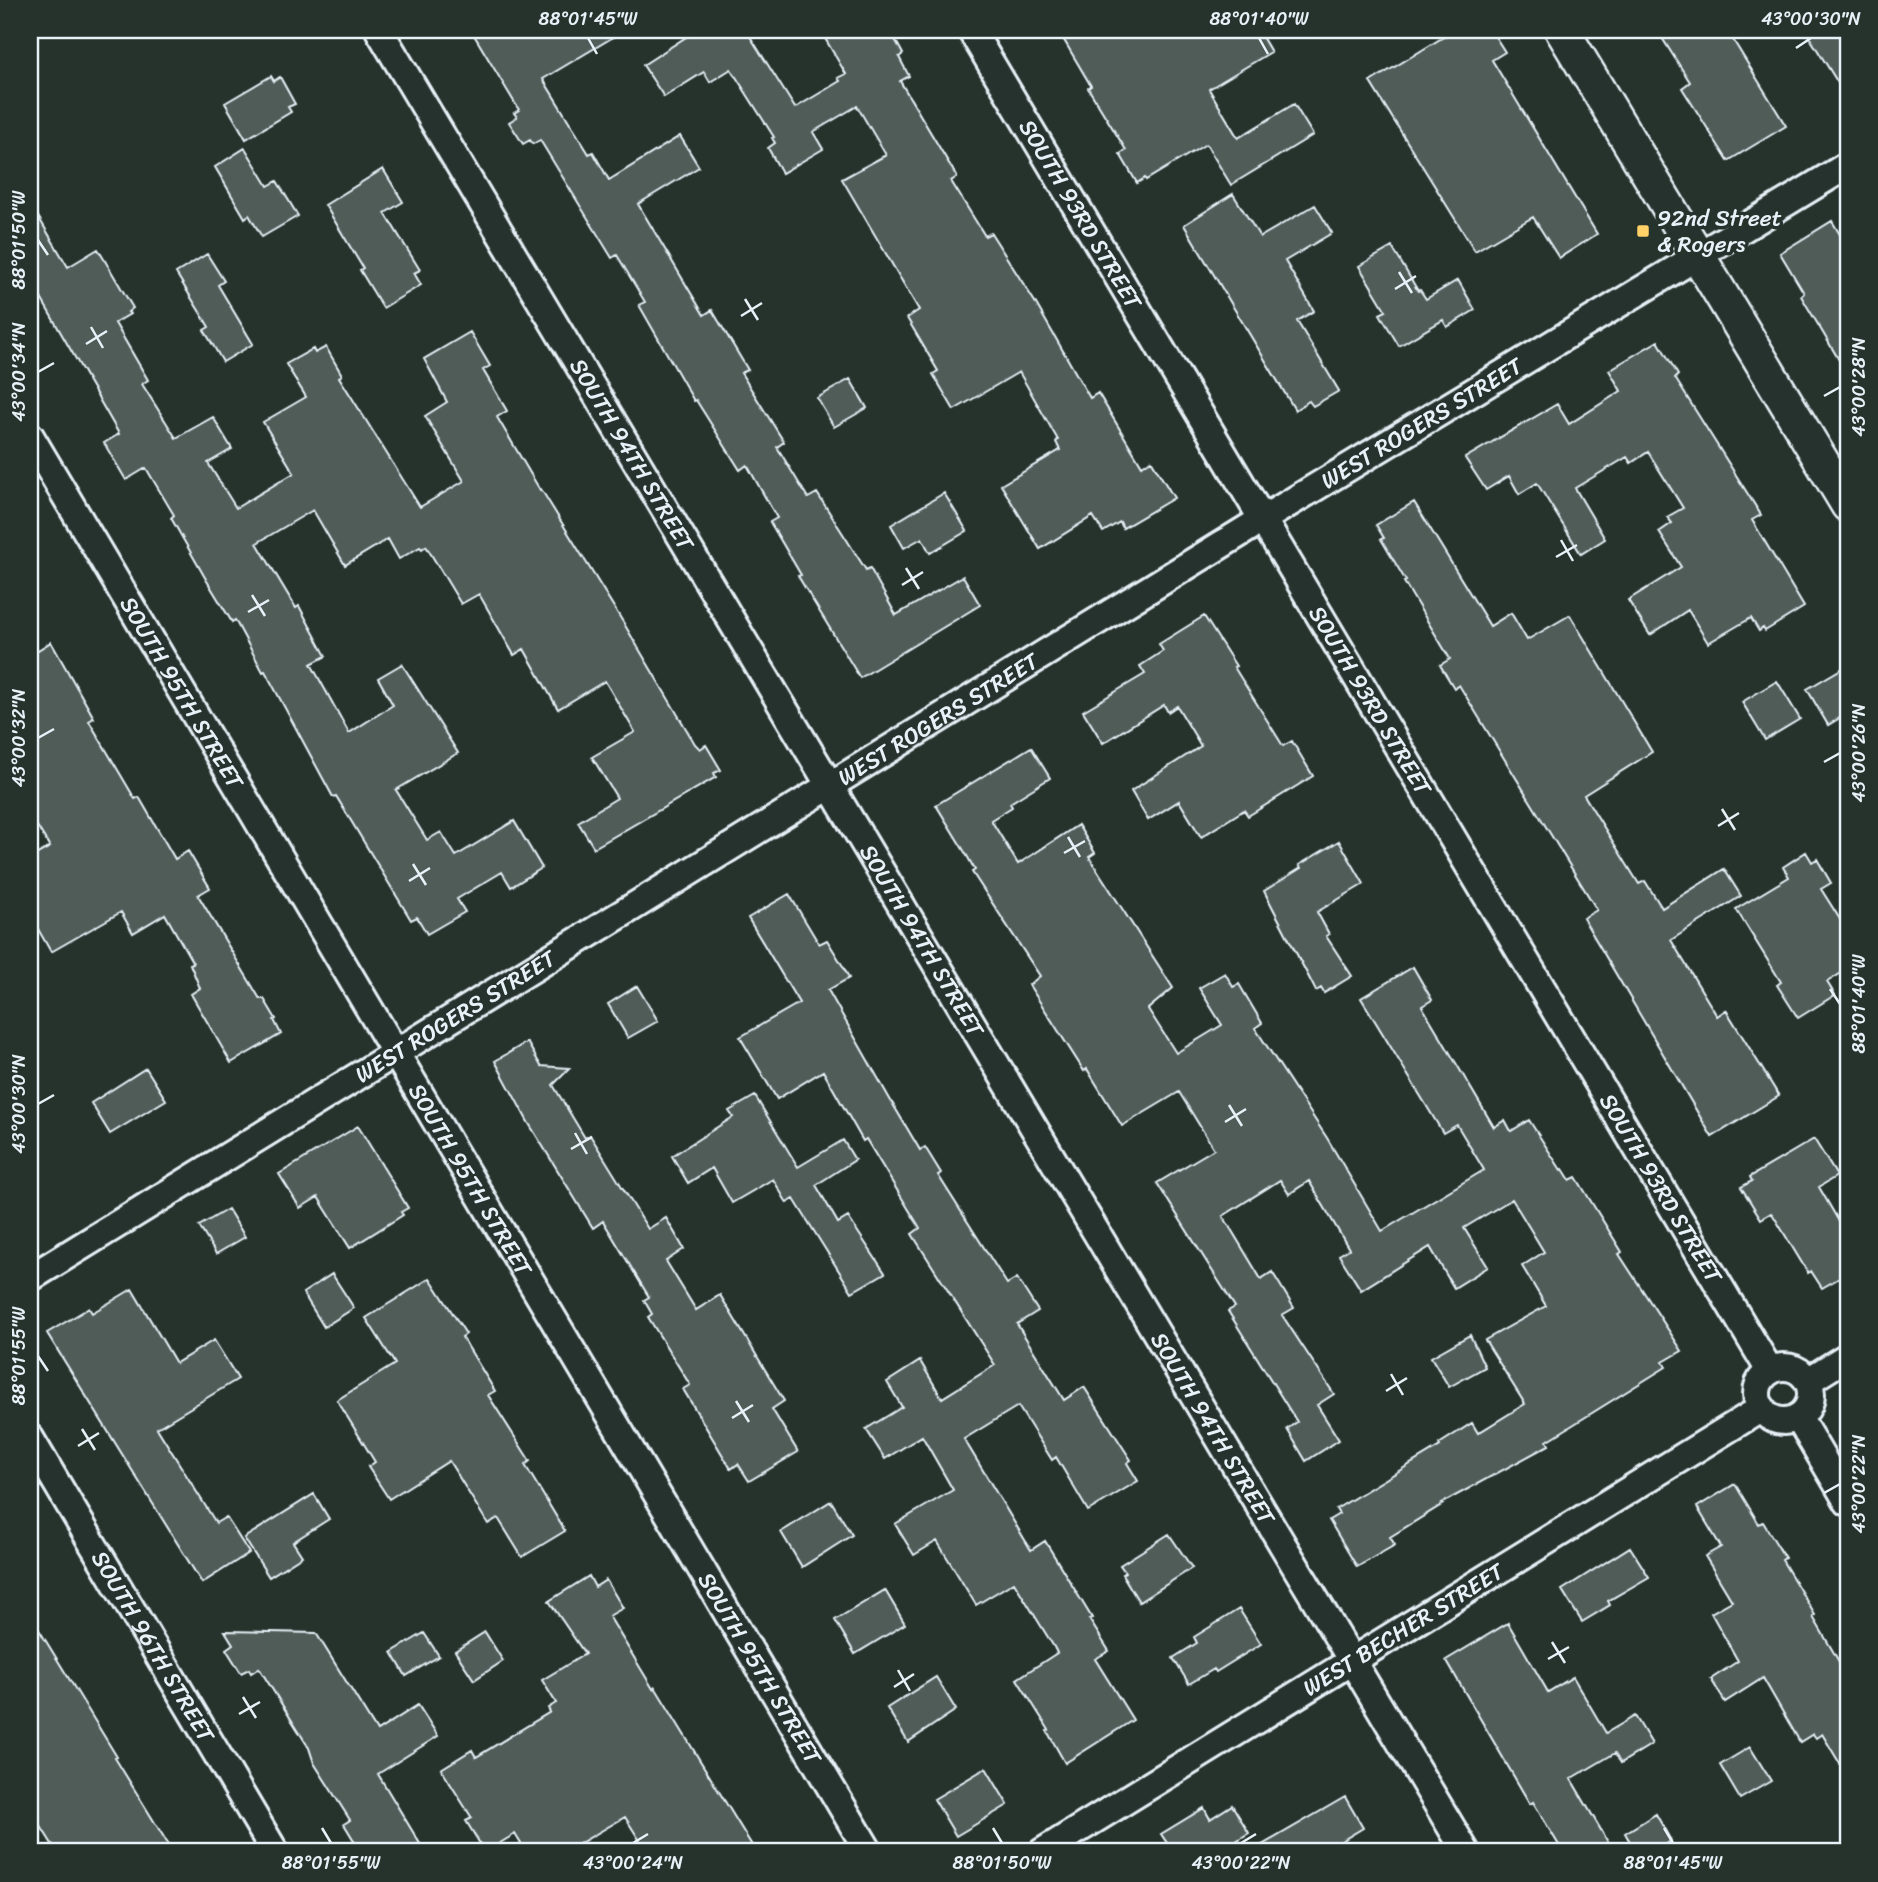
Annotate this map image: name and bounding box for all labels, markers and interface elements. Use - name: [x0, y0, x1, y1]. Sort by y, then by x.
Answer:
- text: 88°01'45"W: [539, 3, 639, 35]
- text: 88°01'40"W: [1209, 3, 1310, 35]
- text: 43°00'30"N: [1761, 3, 1861, 35]
- street label: SOUTH 93RD STREET: [1007, 111, 1154, 318]
- text: 88°01'50"W: [3, 189, 35, 289]
- place label: 92nd Street & Rogers: [1657, 198, 1782, 265]
- marker: 92nd Street & Rogers: [1635, 223, 1651, 239]
- text: 43°00'34"N: [3, 322, 35, 422]
- text: 43°00'28"N: [1843, 337, 1875, 437]
- street label: WEST ROGERS STREET: [1313, 346, 1532, 501]
- street label: SOUTH 94TH STREET: [558, 350, 706, 560]
- street label: SOUTH 95TH STREET: [108, 588, 256, 798]
- street label: SOUTH 93RD STREET: [1297, 597, 1443, 805]
- street label: WEST ROGERS STREET: [829, 641, 1048, 797]
- text: 43°00'32"N: [3, 688, 35, 787]
- text: 43°00'26"N: [1843, 703, 1875, 802]
- street label: SOUTH 94TH STREET: [848, 836, 996, 1046]
- street label: WEST ROGERS STREET: [346, 938, 565, 1095]
- text: 88°01'40"W: [1843, 953, 1875, 1054]
- text: 43°00'30"N: [3, 1054, 35, 1154]
- street label: SOUTH 95TH STREET: [397, 1075, 544, 1285]
- street label: SOUTH 93RD STREET: [1588, 1085, 1734, 1293]
- text: 88°01'55"W: [3, 1306, 35, 1405]
- street label: SOUTH 94TH STREET: [1139, 1324, 1287, 1534]
- text: 43°00'22"N: [1843, 1434, 1875, 1534]
- street label: SOUTH 96TH STREET: [80, 1543, 227, 1752]
- street label: WEST BECHER STREET: [1294, 1551, 1514, 1708]
- street label: SOUTH 95TH STREET: [686, 1564, 834, 1774]
- text: 88°01'55"W: [282, 1847, 381, 1879]
- text: 43°00'24"N: [583, 1847, 683, 1879]
- text: 88°01'50"W: [953, 1847, 1053, 1879]
- text: 43°00'22"N: [1192, 1847, 1291, 1879]
- text: 88°01'45"W: [1624, 1847, 1724, 1879]

